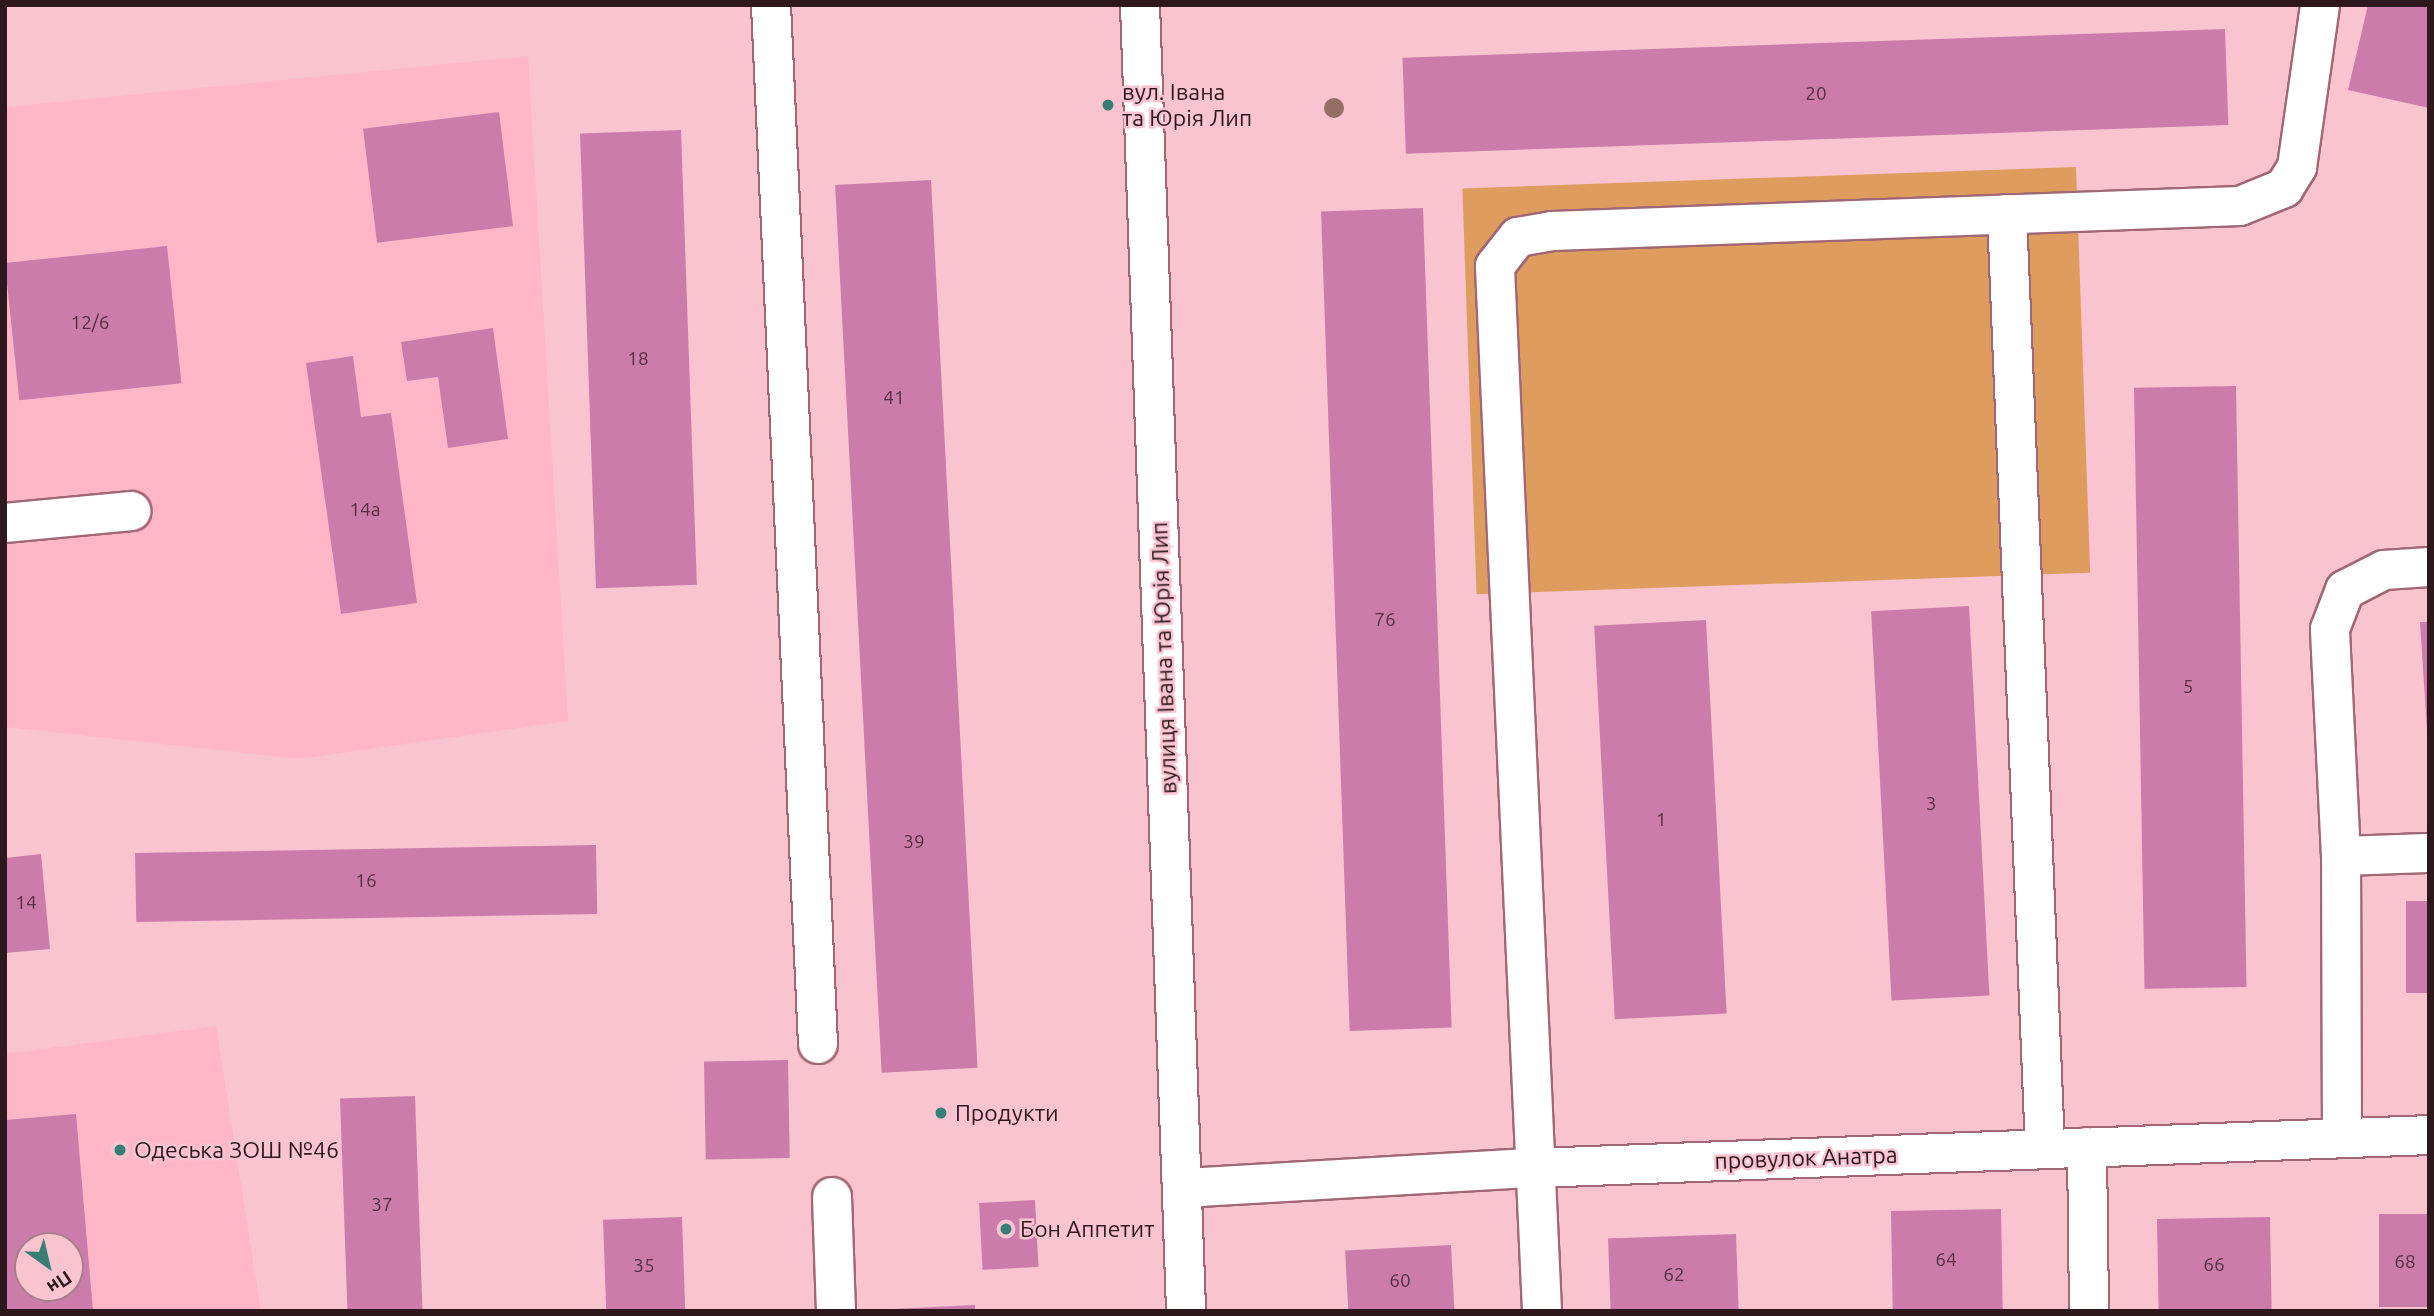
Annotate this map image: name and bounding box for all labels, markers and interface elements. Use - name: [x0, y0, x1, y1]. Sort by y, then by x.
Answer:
- place label: вул. Івана та Юрія Лип: [1122, 78, 1252, 132]
- house number: 20: [1805, 83, 1827, 105]
- marker: вул. Івана та Юрія Лип: [1100, 97, 1116, 113]
- house number: 12/6: [70, 312, 110, 334]
- house number: 18: [627, 348, 649, 370]
- house number: 41: [883, 387, 905, 409]
- house number: 14а: [349, 499, 381, 521]
- street label: вулиця Івана та Юрія Лип: [1145, 521, 1183, 795]
- house number: 76: [1374, 609, 1396, 631]
- house number: 5: [2183, 676, 2193, 698]
- house number: 3: [1926, 793, 1936, 815]
- house number: 1: [1656, 809, 1666, 831]
- house number: 39: [903, 831, 925, 853]
- house number: 16: [355, 870, 377, 892]
- house number: 14: [15, 892, 37, 914]
- place label: Продукти: [955, 1099, 1059, 1127]
- marker: Продукти: [933, 1105, 949, 1121]
- place label: Одеська ЗОШ №46: [134, 1136, 339, 1164]
- street label: провулок Анатра: [1714, 1141, 1898, 1175]
- marker: Одеська ЗОШ №46: [112, 1142, 128, 1158]
- house number: 37: [371, 1194, 393, 1216]
- place label: Бон Аппетит: [1020, 1215, 1154, 1243]
- marker: Бон Аппетит: [998, 1221, 1014, 1237]
- north arrow: [14, 1232, 84, 1302]
- house number: 64: [1935, 1249, 1957, 1271]
- house number: 68: [2394, 1251, 2416, 1273]
- house number: 66: [2203, 1254, 2225, 1276]
- house number: 35: [633, 1255, 655, 1277]
- house number: 62: [1663, 1264, 1685, 1286]
- text: Пн: [43, 1267, 76, 1299]
- house number: 60: [1389, 1270, 1411, 1292]

